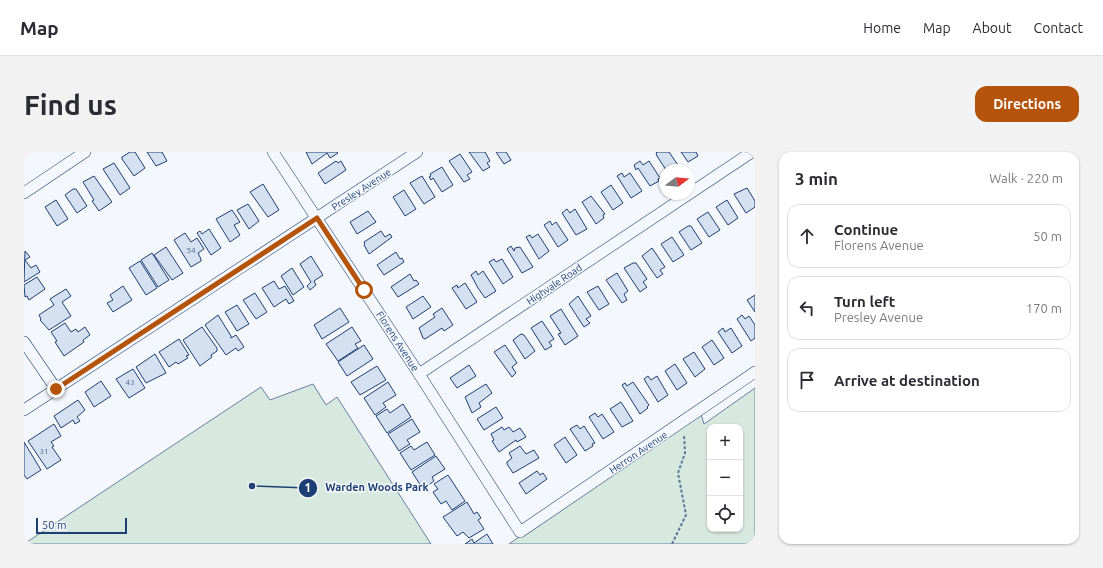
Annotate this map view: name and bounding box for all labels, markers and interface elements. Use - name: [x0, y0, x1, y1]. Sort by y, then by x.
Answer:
- text: Map: [20, 17, 59, 39]
- text: Home: [863, 20, 901, 36]
- text: Map: [923, 20, 951, 36]
- text: About: [973, 20, 1012, 36]
- text: Contact: [1034, 20, 1083, 36]
- button: Directions: [975, 86, 1079, 122]
- text: Find us: [24, 89, 117, 120]
- north arrow: [659, 164, 695, 200]
- street label: Presley Avenue: [330, 166, 393, 213]
- text: 3 min: [795, 169, 838, 188]
- text: Walk · 220 m: [989, 171, 1063, 185]
- text: Continue: [834, 221, 898, 238]
- icon: ahead: [796, 225, 818, 247]
- text: 50 m: [1033, 229, 1062, 243]
- text: Florens Avenue: [834, 238, 924, 252]
- house number: 54: [186, 246, 196, 255]
- street label: Highvale Road: [525, 262, 584, 307]
- route start: [355, 281, 373, 299]
- text: Turn left: [834, 293, 895, 310]
- icon: left: [796, 297, 818, 319]
- text: 170 m: [1026, 301, 1062, 315]
- street label: Florens Avenue: [374, 309, 421, 373]
- text: Presley Avenue: [834, 310, 923, 324]
- icon: arrive: [796, 369, 818, 391]
- text: Arrive at destination: [834, 372, 980, 389]
- house number: 43: [125, 378, 135, 387]
- route end: [47, 380, 65, 398]
- map controls: [707, 424, 743, 532]
- button: +: [707, 424, 743, 460]
- street label: Herron Avenue: [607, 429, 669, 476]
- house number: 31: [39, 447, 49, 456]
- button: −: [707, 460, 743, 496]
- callout: Warden Woods Park: [298, 476, 437, 499]
- text: 1: [305, 481, 311, 494]
- text: Warden Woods Park: [325, 481, 430, 493]
- button: locate: [707, 496, 743, 532]
- scale bar: [36, 516, 127, 535]
- text: 50 m: [42, 519, 66, 531]

